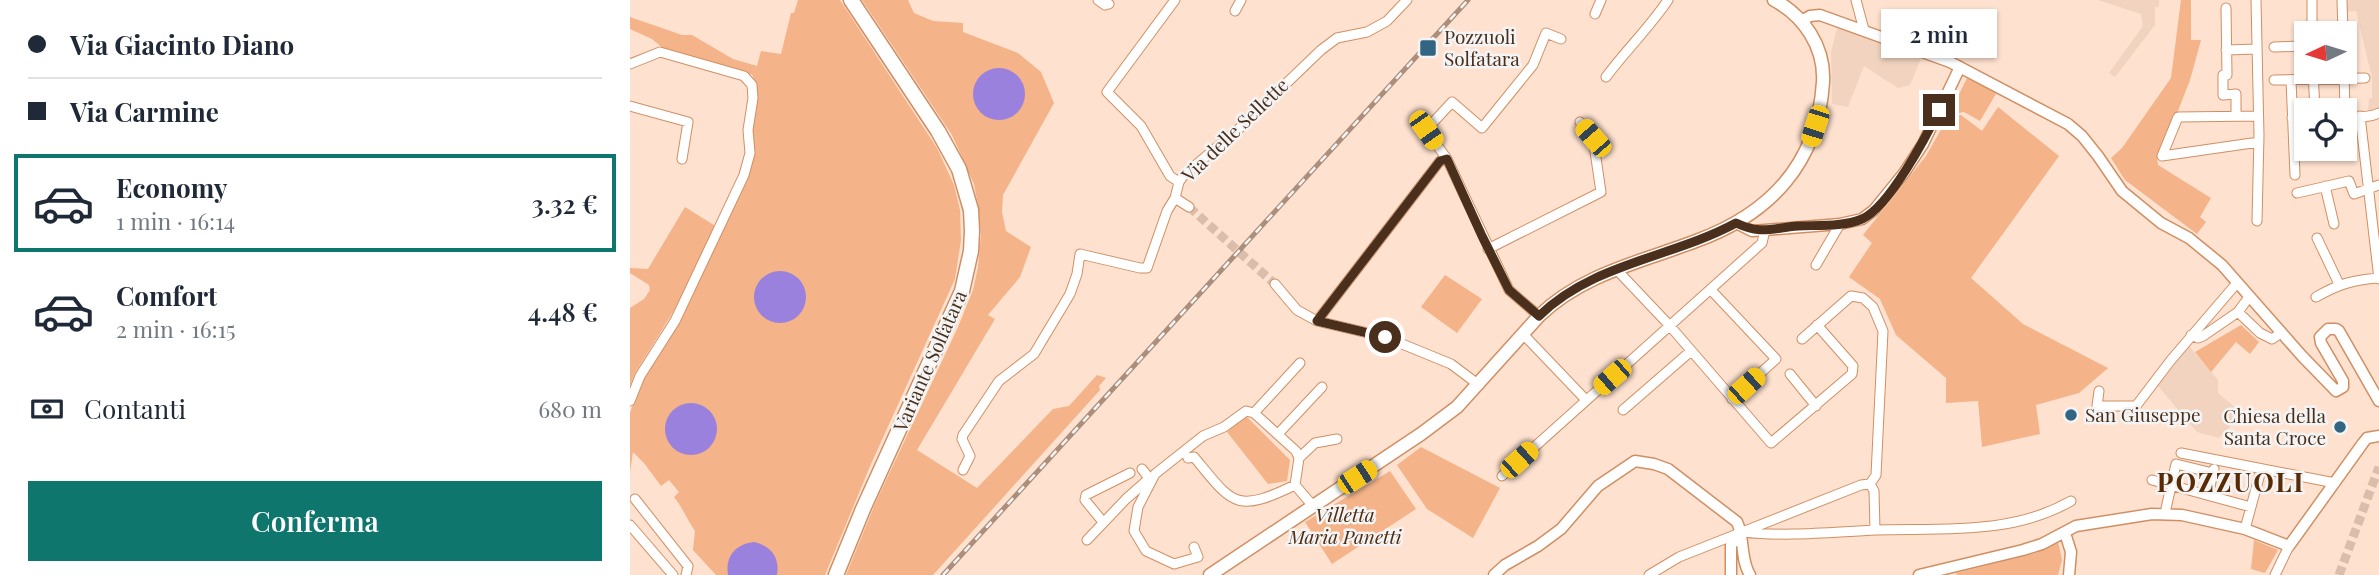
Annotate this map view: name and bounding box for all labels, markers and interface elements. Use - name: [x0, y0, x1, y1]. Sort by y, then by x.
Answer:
- callout: 2 min: [1881, 8, 1997, 57]
- text: 2 min: [1910, 18, 1968, 49]
- north arrow: [2294, 21, 2357, 84]
- map controls: [2294, 21, 2357, 161]
- place label: Pozzuoli Solfatara: [1444, 23, 1520, 71]
- text: Via Giacinto Diano: [70, 27, 294, 62]
- marker: Pozzuoli Solfatara: [1418, 38, 1438, 58]
- street label: Via delle Sellette: [1175, 72, 1293, 188]
- text: Via Carmine: [70, 94, 219, 129]
- route end: [1923, 94, 1955, 126]
- button: locate: [2294, 98, 2357, 161]
- car: [1799, 103, 1832, 149]
- car: [1406, 107, 1447, 153]
- car: [1572, 115, 1615, 161]
- text: Economy: [116, 170, 227, 205]
- icon: car: [32, 172, 95, 235]
- text: 3.32 €: [532, 186, 598, 221]
- text: 1 min · 16:14: [116, 205, 235, 236]
- text: Comfort: [116, 278, 217, 313]
- icon: car: [32, 280, 95, 343]
- street label: Variante Solfatara: [886, 285, 972, 436]
- text: 4.48 €: [528, 294, 598, 329]
- text: 2 min · 16:15: [116, 313, 235, 344]
- route start: [1369, 321, 1401, 353]
- car: [1590, 355, 1635, 399]
- car: [1724, 364, 1769, 408]
- icon: cash: [28, 390, 66, 428]
- text: Contanti: [84, 391, 186, 426]
- text: 680 m: [538, 393, 602, 424]
- place label: San Giuseppe: [2085, 401, 2201, 427]
- place label: Chiesa della Santa Croce: [2223, 402, 2327, 450]
- marker: San Giuseppe: [2063, 407, 2079, 423]
- marker: Chiesa della Santa Croce: [2332, 419, 2348, 435]
- car: [1497, 438, 1542, 482]
- car: [1334, 457, 1381, 497]
- district label: POZZUOLI: [2157, 464, 2305, 499]
- button: Conferma: [28, 481, 602, 561]
- park label: Villetta Maria Panetti: [1287, 501, 1403, 549]

